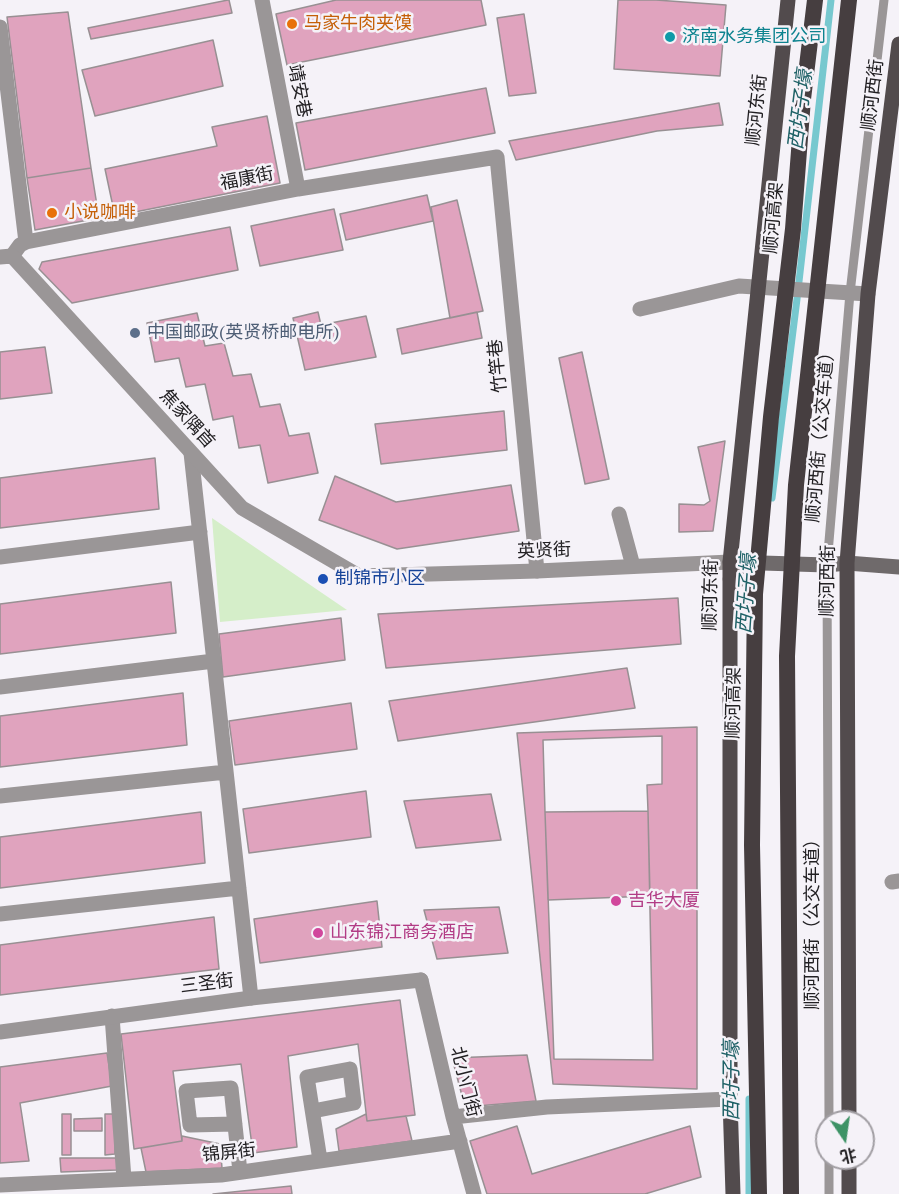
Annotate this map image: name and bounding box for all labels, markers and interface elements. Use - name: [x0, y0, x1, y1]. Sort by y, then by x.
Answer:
- place label: 马家牛肉夹馍: [304, 13, 412, 35]
- marker: 马家牛肉夹馍: [285, 17, 299, 31]
- place label: 济南水务集团公司: [682, 26, 826, 48]
- marker: 济南水务集团公司: [663, 30, 677, 44]
- street label: 顺河西街: [858, 58, 888, 132]
- street label: 靖安巷: [283, 62, 315, 120]
- water label: 西圩子壕: [784, 69, 818, 151]
- street label: 顺河东街: [742, 73, 772, 147]
- street label: 福康街: [218, 163, 276, 195]
- street label: 顺河高架: [760, 181, 788, 255]
- place label: 小说咖啡: [64, 202, 136, 224]
- marker: 小说咖啡: [45, 206, 59, 220]
- place label: 中国邮政(英贤桥邮电所): [147, 322, 339, 344]
- marker: 中国邮政(英贤桥邮电所): [128, 326, 142, 340]
- street label: 竹竿巷: [484, 338, 512, 394]
- street label: 顺河西街（公交车道）: [802, 342, 840, 524]
- street label: 焦家隅首: [155, 385, 219, 453]
- street label: 英贤街: [517, 539, 571, 563]
- street label: 顺河西街: [817, 545, 839, 617]
- water label: 西圩子壕: [732, 553, 762, 635]
- street label: 顺河东街: [700, 559, 722, 631]
- place label: 制锦市小区: [335, 568, 425, 590]
- marker: 制锦市小区: [316, 572, 330, 586]
- street label: 顺河高架: [723, 667, 745, 739]
- street label: 顺河西街（公交车道）: [802, 830, 824, 1010]
- place label: 吉华大厦: [628, 890, 700, 912]
- marker: 吉华大厦: [609, 894, 623, 908]
- place label: 山东锦江商务酒店: [330, 922, 474, 944]
- marker: 山东锦江商务酒店: [311, 926, 325, 940]
- street label: 三圣街: [179, 970, 235, 998]
- water label: 西圩子壕: [720, 1041, 744, 1121]
- street label: 北小门街: [446, 1044, 484, 1120]
- north arrow: [815, 1110, 875, 1170]
- street label: 锦屏街: [201, 1139, 257, 1167]
- text: 北: [838, 1143, 859, 1168]

